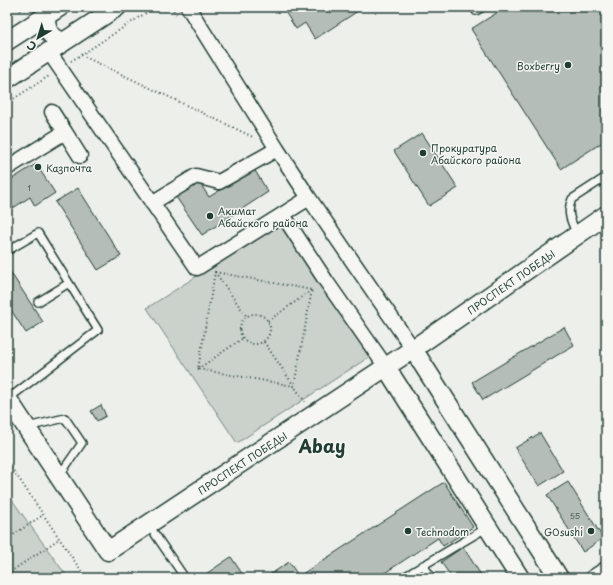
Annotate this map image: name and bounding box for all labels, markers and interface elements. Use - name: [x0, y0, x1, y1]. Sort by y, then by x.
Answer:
- north arrow: [18, 18, 58, 58]
- text: С: [23, 37, 40, 56]
- place label: Boxberry: [517, 58, 560, 73]
- marker: Boxberry: [563, 60, 573, 70]
- place label: Прокуратура Абайского района: [431, 140, 522, 167]
- marker: Прокуратура Абайского района: [418, 148, 428, 158]
- place label: Казпочта: [46, 160, 93, 175]
- marker: Казпочта: [33, 162, 43, 172]
- house number: 1: [27, 182, 31, 194]
- place label: Акимат Абайского района: [218, 203, 309, 230]
- marker: Акимат Абайского района: [205, 211, 215, 221]
- street label: ПРОСПЕКТ ПОБЕДЫ: [464, 245, 558, 317]
- street label: ПРОСПЕКТ ПОБЕДЫ: [194, 427, 290, 497]
- district label: Abay: [298, 432, 345, 459]
- house number: 55: [570, 510, 580, 522]
- place label: Technodom: [416, 524, 469, 539]
- place label: GOsushi: [544, 524, 583, 539]
- marker: Technodom: [403, 526, 413, 536]
- marker: GOsushi: [586, 526, 596, 536]

